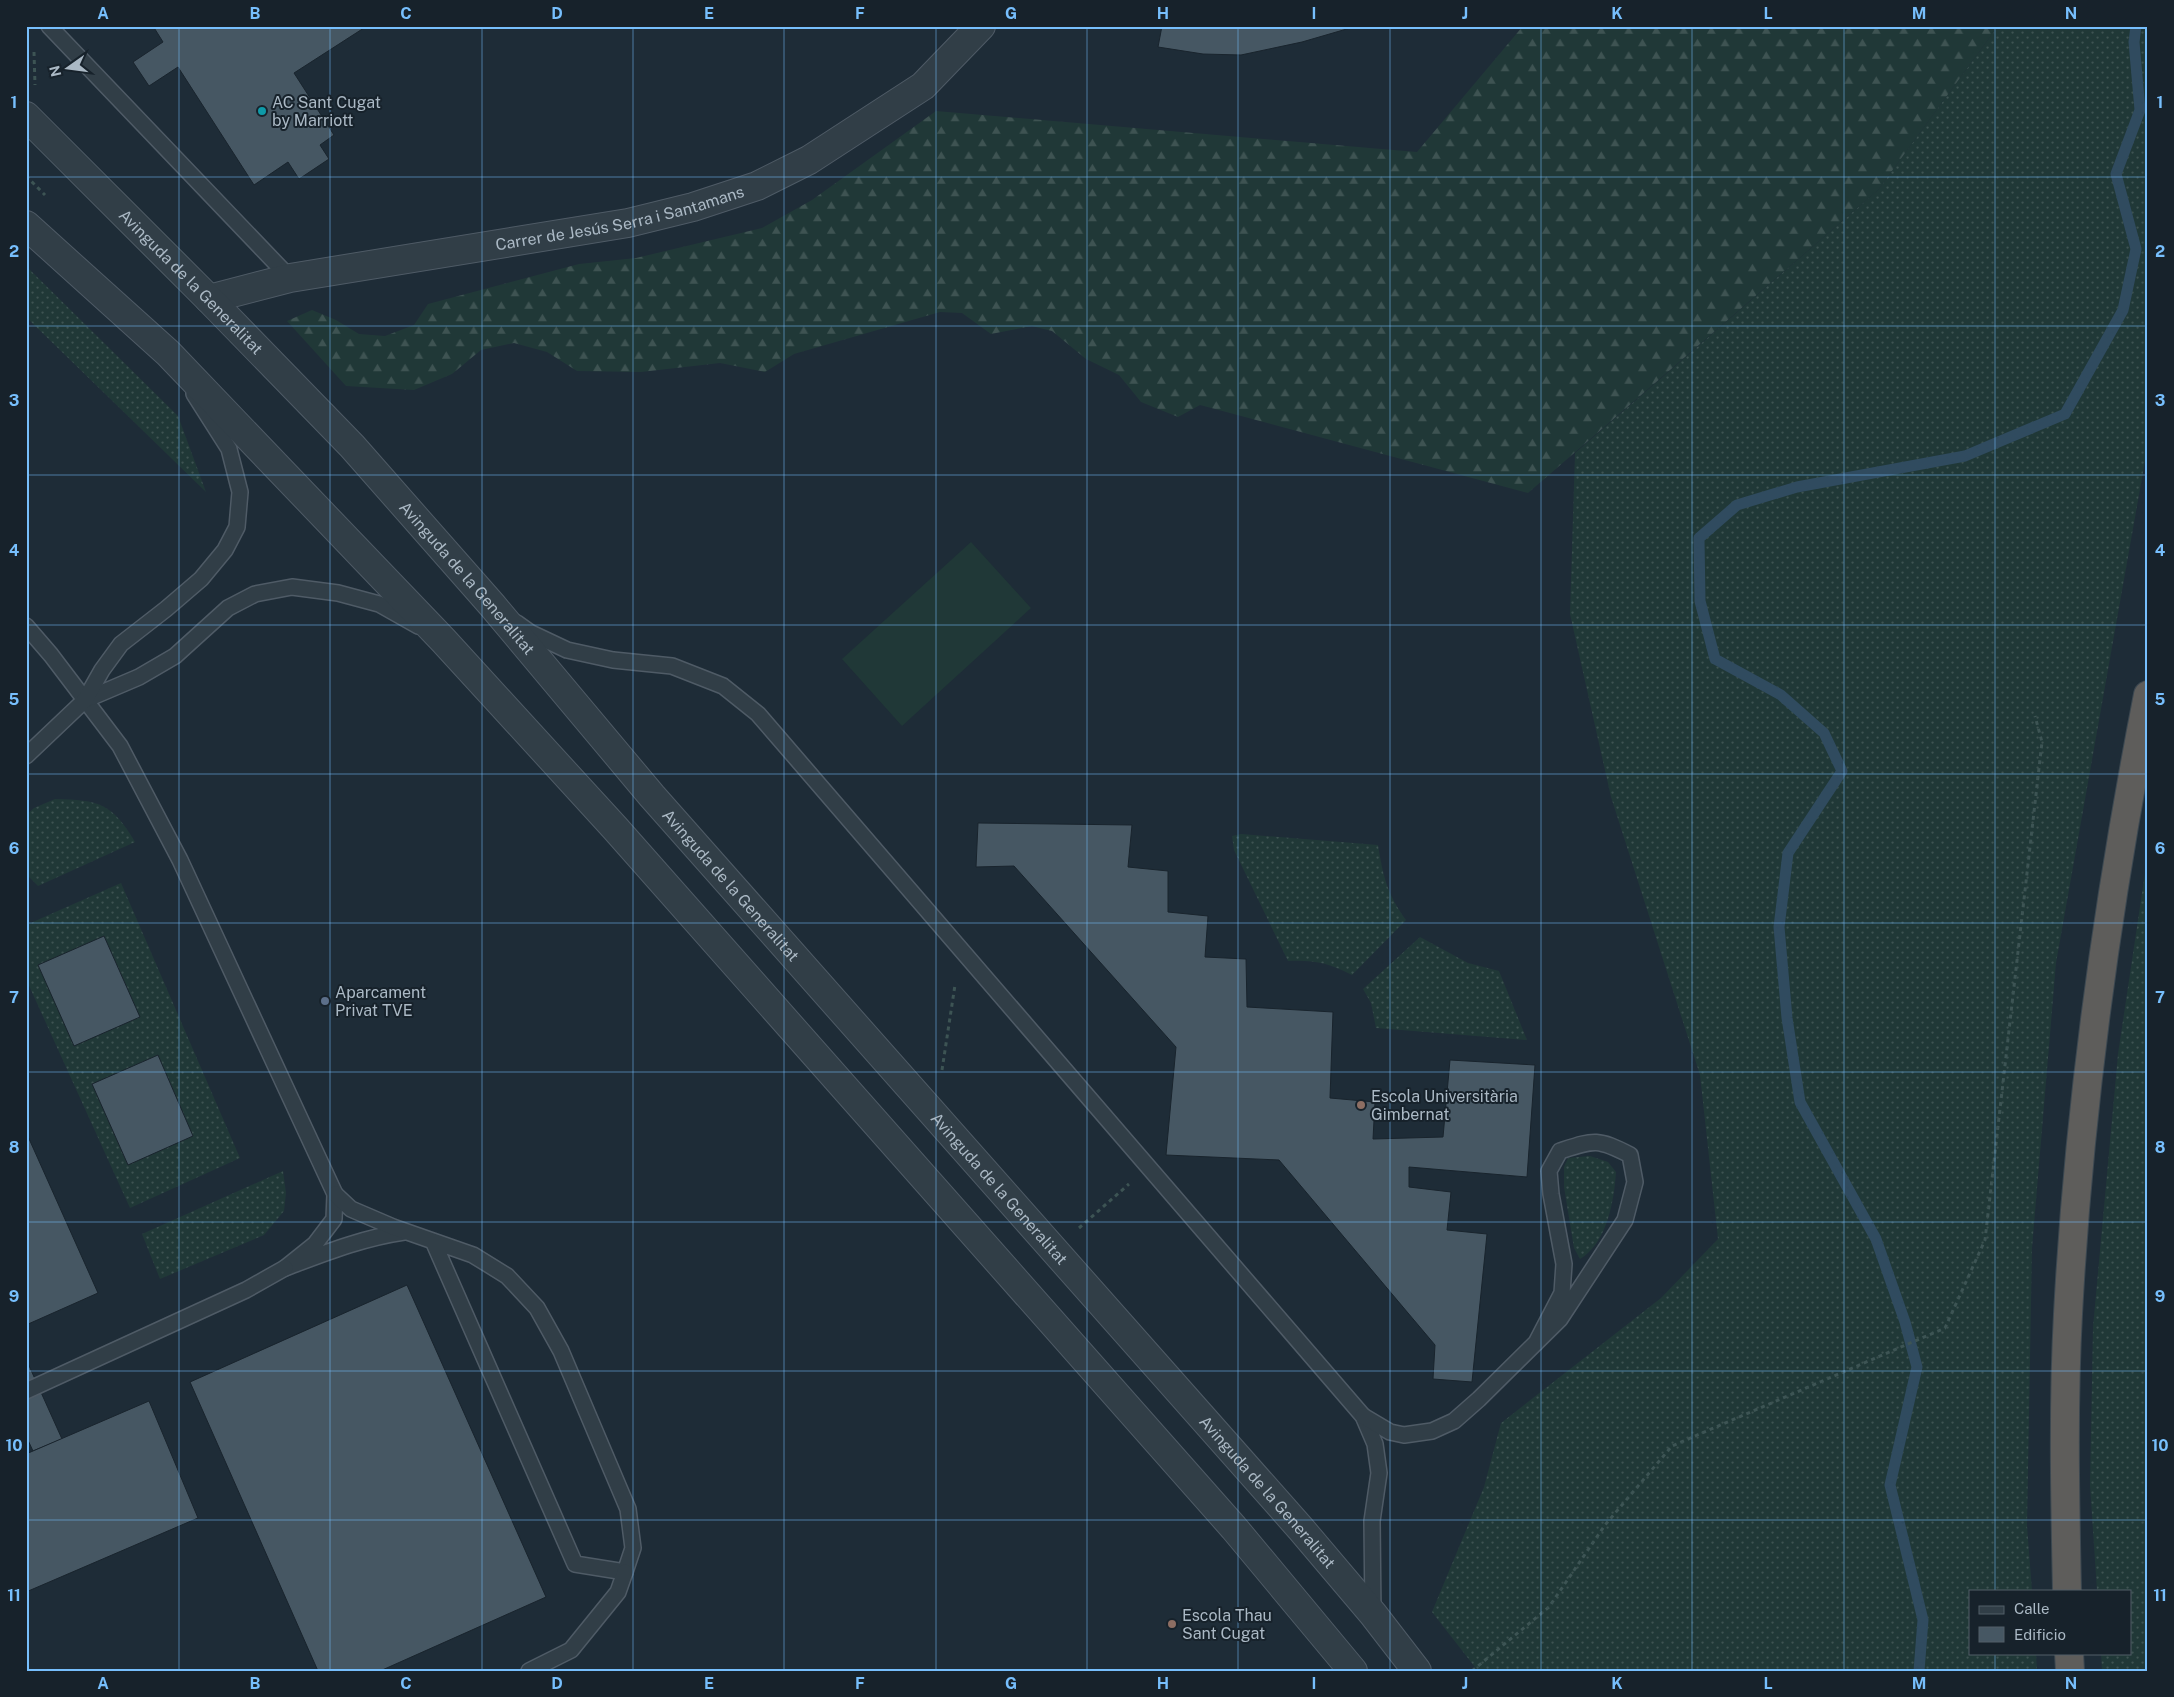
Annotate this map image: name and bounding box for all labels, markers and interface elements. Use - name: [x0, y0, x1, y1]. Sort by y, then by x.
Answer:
- text: A: [97, 4, 109, 23]
- text: B: [250, 4, 261, 23]
- text: C: [400, 4, 412, 23]
- text: D: [551, 4, 563, 23]
- text: E: [704, 4, 714, 23]
- text: F: [855, 4, 865, 23]
- text: G: [1005, 4, 1017, 23]
- text: H: [1157, 4, 1169, 23]
- text: I: [1312, 4, 1316, 23]
- text: J: [1462, 4, 1468, 23]
- text: K: [1611, 4, 1623, 23]
- text: L: [1763, 4, 1773, 23]
- text: M: [1912, 4, 1926, 23]
- text: N: [2065, 4, 2077, 23]
- north arrow: [42, 42, 92, 92]
- text: N: [46, 64, 64, 78]
- text: 1: [11, 93, 17, 112]
- place label: AC Sant Cugat by Marriott: [272, 93, 381, 130]
- text: 1: [2157, 93, 2163, 112]
- marker: AC Sant Cugat by Marriott: [256, 105, 268, 117]
- street label: Carrer de Jesús Serra i Santamans: [494, 181, 746, 254]
- street label: Avinguda de la Generalitat: [115, 205, 267, 358]
- text: 2: [9, 242, 19, 261]
- text: 2: [2155, 242, 2165, 261]
- text: 3: [9, 391, 19, 410]
- text: 3: [2155, 391, 2165, 410]
- street label: Avinguda de la Generalitat: [396, 497, 539, 658]
- text: 4: [9, 541, 20, 560]
- text: 4: [2155, 541, 2166, 560]
- text: 5: [9, 690, 20, 709]
- text: 5: [2155, 690, 2166, 709]
- street label: Avinguda de la Generalitat: [659, 805, 803, 965]
- text: 6: [9, 839, 19, 858]
- text: 6: [2155, 839, 2165, 858]
- place label: Aparcament Privat TVE: [335, 983, 426, 1020]
- text: 7: [9, 988, 19, 1007]
- text: 7: [2155, 988, 2165, 1007]
- marker: Aparcament Privat TVE: [319, 995, 331, 1007]
- place label: Escola Universitària Gimbernat: [1371, 1087, 1518, 1124]
- marker: Escola Universitària Gimbernat: [1355, 1099, 1367, 1111]
- street label: Avinguda de la Generalitat: [927, 1109, 1072, 1268]
- text: 8: [9, 1138, 20, 1157]
- text: 8: [2155, 1138, 2166, 1157]
- text: 9: [9, 1287, 19, 1306]
- text: 9: [2155, 1287, 2165, 1306]
- street label: Avinguda de la Generalitat: [1196, 1412, 1339, 1572]
- text: 10: [5, 1436, 23, 1455]
- text: 10: [2151, 1436, 2169, 1455]
- text: 11: [7, 1586, 21, 1605]
- text: 11: [2153, 1586, 2167, 1605]
- legend: [1969, 1590, 2132, 1654]
- text: Calle: [2014, 1600, 2050, 1617]
- place label: Escola Thau Sant Cugat: [1182, 1606, 1272, 1643]
- marker: Escola Thau Sant Cugat: [1166, 1618, 1178, 1630]
- text: Edificio: [2014, 1626, 2066, 1643]
- text: A: [97, 1674, 109, 1693]
- text: B: [250, 1674, 261, 1693]
- text: C: [400, 1674, 412, 1693]
- text: D: [551, 1674, 563, 1693]
- text: E: [704, 1674, 714, 1693]
- text: F: [855, 1674, 865, 1693]
- text: G: [1005, 1674, 1017, 1693]
- text: H: [1157, 1674, 1169, 1693]
- text: I: [1312, 1674, 1316, 1693]
- text: J: [1462, 1674, 1468, 1693]
- text: K: [1611, 1674, 1623, 1693]
- text: L: [1763, 1674, 1773, 1693]
- text: M: [1912, 1674, 1926, 1693]
- text: N: [2065, 1674, 2077, 1693]

